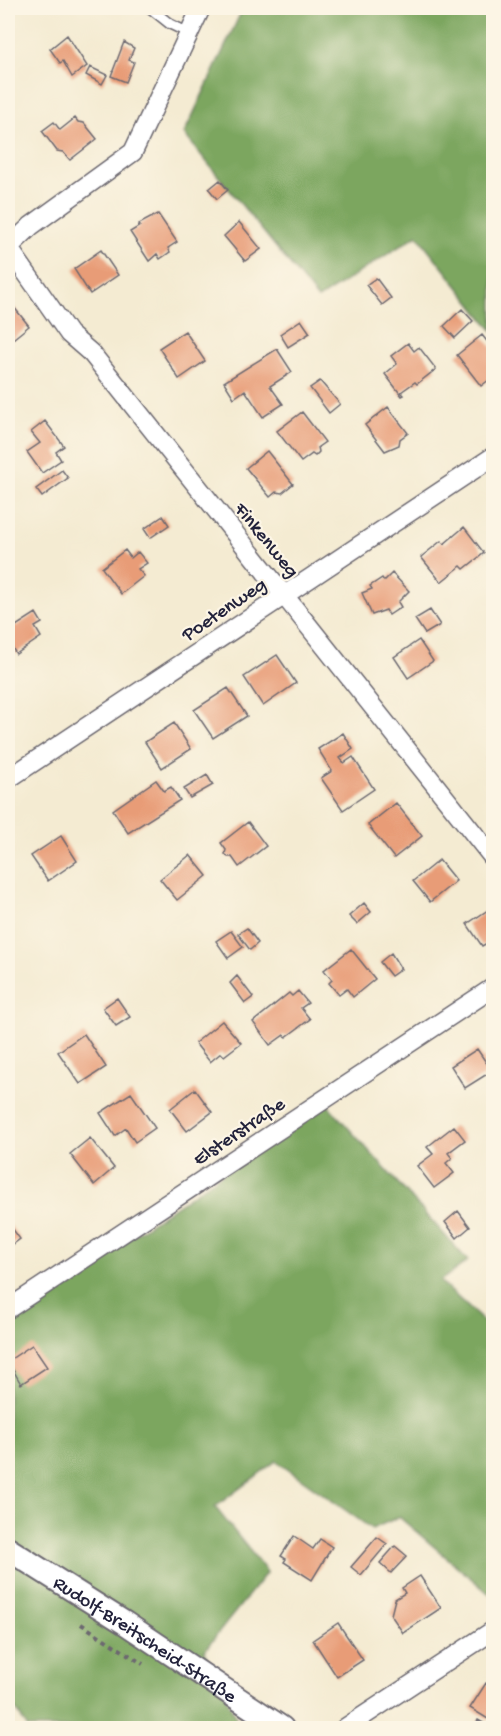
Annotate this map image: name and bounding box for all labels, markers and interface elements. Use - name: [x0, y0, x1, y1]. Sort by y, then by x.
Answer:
- street label: Finkenweg: [227, 498, 303, 583]
- street label: Poetenweg: [178, 574, 272, 648]
- street label: Elsterstraße: [190, 1093, 291, 1172]
- street label: Rudolf-Breitscheid-Straße: [48, 1573, 240, 1710]

